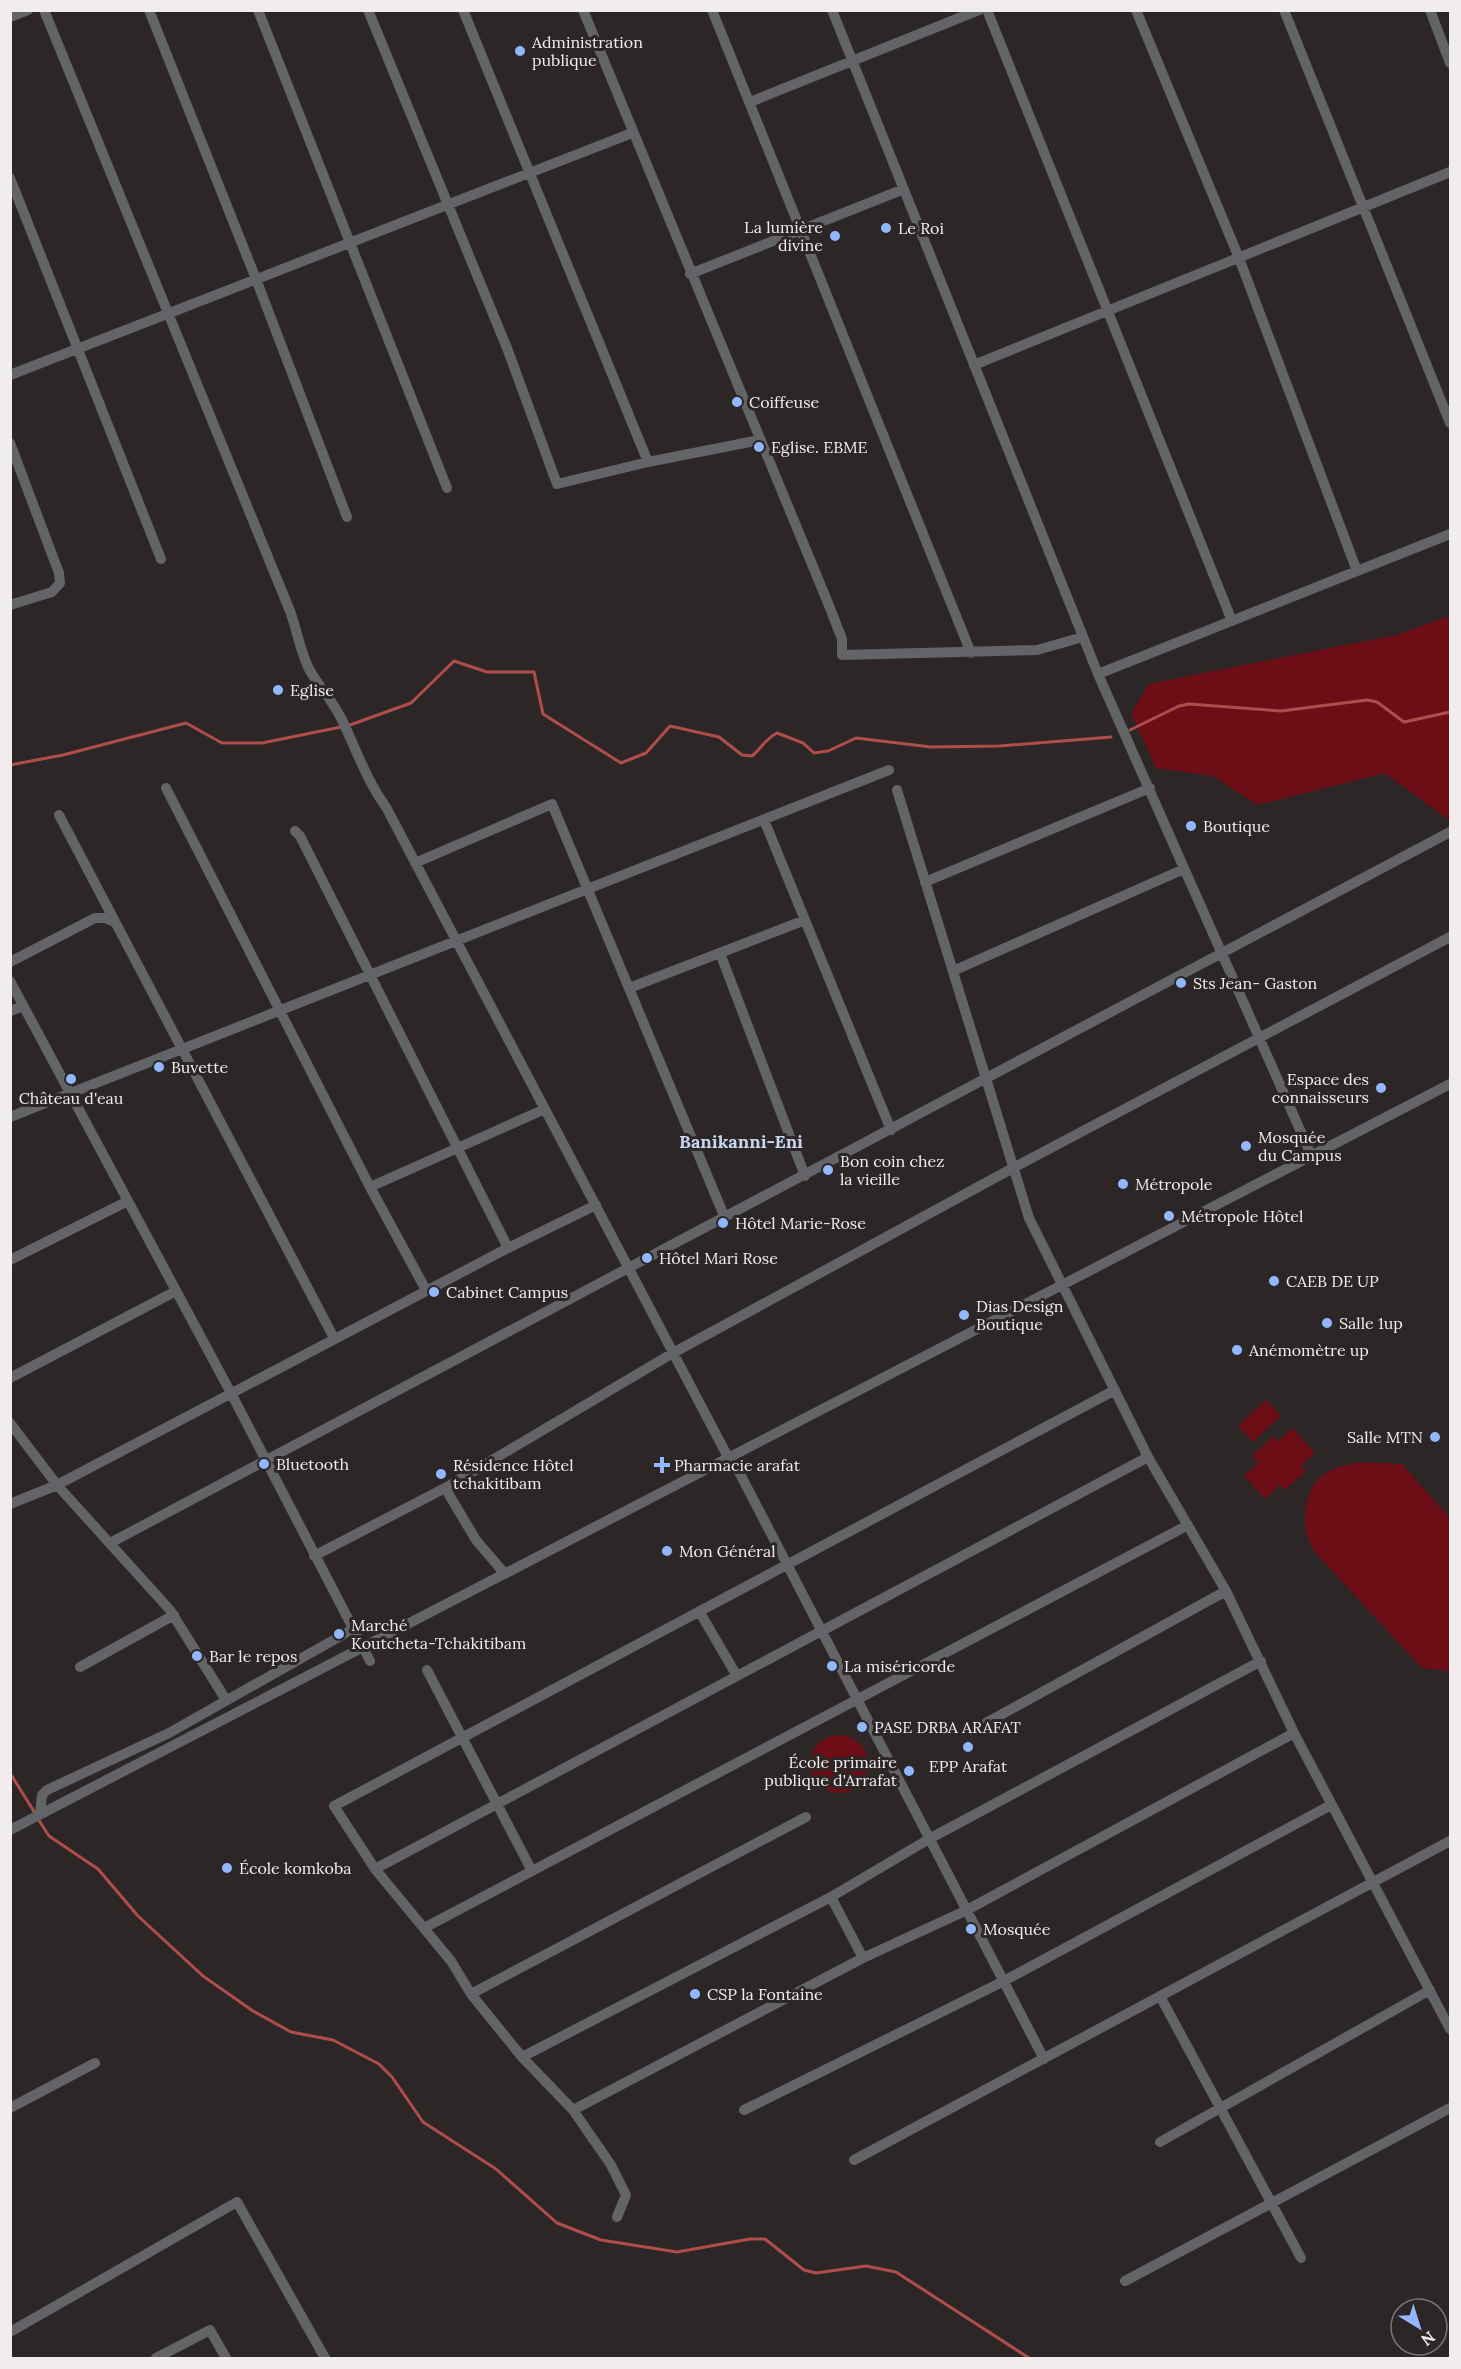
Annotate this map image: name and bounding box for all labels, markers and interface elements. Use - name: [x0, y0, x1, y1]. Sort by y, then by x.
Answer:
- place label: Administration publique: [531, 32, 643, 70]
- marker: Administration publique: [513, 44, 527, 58]
- place label: La lumière divine: [744, 217, 823, 255]
- place label: Le Roi: [898, 218, 944, 238]
- marker: Le Roi: [879, 221, 893, 235]
- marker: La lumière divine: [828, 229, 842, 243]
- place label: Coiffeuse: [749, 392, 820, 412]
- marker: Coiffeuse: [730, 395, 744, 409]
- place label: Eglise. EBME: [771, 437, 868, 457]
- marker: Eglise. EBME: [752, 440, 766, 454]
- place label: Eglise: [290, 680, 334, 700]
- marker: Eglise: [271, 683, 285, 697]
- place label: Boutique: [1203, 816, 1270, 836]
- marker: Boutique: [1184, 819, 1198, 833]
- place label: Sts Jean- Gaston: [1193, 973, 1318, 993]
- marker: Sts Jean- Gaston: [1174, 976, 1188, 990]
- place label: Buvette: [171, 1057, 228, 1077]
- marker: Buvette: [152, 1060, 166, 1074]
- place label: Espace des connaisseurs: [1272, 1069, 1369, 1107]
- marker: Château d'eau: [64, 1072, 78, 1086]
- marker: Espace des connaisseurs: [1374, 1081, 1388, 1095]
- place label: Château d'eau: [19, 1088, 124, 1108]
- place label: Mosquée du Campus: [1258, 1127, 1342, 1165]
- district label: Banikanni-Eni: [679, 1130, 803, 1153]
- marker: Mosquée du Campus: [1239, 1139, 1253, 1153]
- place label: Bon coin chez la vieille: [840, 1151, 944, 1189]
- marker: Bon coin chez la vieille: [821, 1163, 835, 1177]
- place label: Métropole: [1135, 1174, 1213, 1194]
- marker: Métropole: [1116, 1177, 1130, 1191]
- place label: Métropole Hôtel: [1181, 1206, 1303, 1226]
- marker: Métropole Hôtel: [1162, 1209, 1176, 1223]
- place label: Hôtel Marie-Rose: [735, 1213, 866, 1233]
- marker: Hôtel Marie-Rose: [716, 1216, 730, 1230]
- place label: Hôtel Mari Rose: [659, 1248, 778, 1268]
- marker: Hôtel Mari Rose: [640, 1251, 654, 1265]
- place label: CAEB DE UP: [1286, 1271, 1379, 1291]
- marker: CAEB DE UP: [1267, 1274, 1281, 1288]
- place label: Cabinet Campus: [446, 1282, 568, 1302]
- marker: Cabinet Campus: [427, 1285, 441, 1299]
- place label: Dias Design Boutique: [976, 1296, 1064, 1334]
- marker: Dias Design Boutique: [957, 1308, 971, 1322]
- place label: Salle 1up: [1339, 1313, 1403, 1333]
- marker: Salle 1up: [1320, 1316, 1334, 1330]
- place label: Anémomètre up: [1248, 1340, 1369, 1360]
- marker: Anémomètre up: [1230, 1343, 1244, 1357]
- place label: Salle MTN: [1347, 1427, 1423, 1447]
- marker: Salle MTN: [1428, 1430, 1442, 1444]
- place label: Bluetooth: [276, 1454, 349, 1474]
- place label: Résidence Hôtel tchakitibam: [453, 1455, 573, 1493]
- place label: Pharmacie arafat: [674, 1455, 801, 1475]
- marker: Bluetooth: [257, 1457, 271, 1471]
- marker: Pharmacie arafat: [655, 1458, 669, 1472]
- marker: Résidence Hôtel tchakitibam: [434, 1467, 448, 1481]
- place label: Mon Général: [679, 1541, 776, 1561]
- marker: Mon Général: [660, 1544, 674, 1558]
- place label: Marché Koutcheta-Tchakitibam: [351, 1615, 526, 1653]
- marker: Marché Koutcheta-Tchakitibam: [332, 1627, 346, 1641]
- place label: Bar le repos: [209, 1646, 297, 1666]
- marker: Bar le repos: [190, 1649, 204, 1663]
- place label: La miséricorde: [844, 1656, 956, 1676]
- marker: La miséricorde: [825, 1659, 839, 1673]
- place label: PASE DRBA ARAFAT: [874, 1717, 1021, 1737]
- marker: PASE DRBA ARAFAT: [855, 1720, 869, 1734]
- marker: EPP Arafat: [961, 1740, 975, 1754]
- place label: École primaire publique d'Arrafat: [764, 1752, 898, 1790]
- place label: EPP Arafat: [929, 1756, 1008, 1776]
- marker: École primaire publique d'Arrafat: [902, 1764, 916, 1778]
- place label: École komkoba: [239, 1858, 352, 1878]
- marker: École komkoba: [220, 1861, 234, 1875]
- place label: Mosquée: [983, 1919, 1051, 1939]
- marker: Mosquée: [964, 1922, 978, 1936]
- place label: CSP la Fontaine: [707, 1984, 823, 2004]
- marker: CSP la Fontaine: [688, 1987, 702, 2001]
- north arrow: [1389, 2297, 1449, 2357]
- text: N: [1417, 2327, 1439, 2351]

